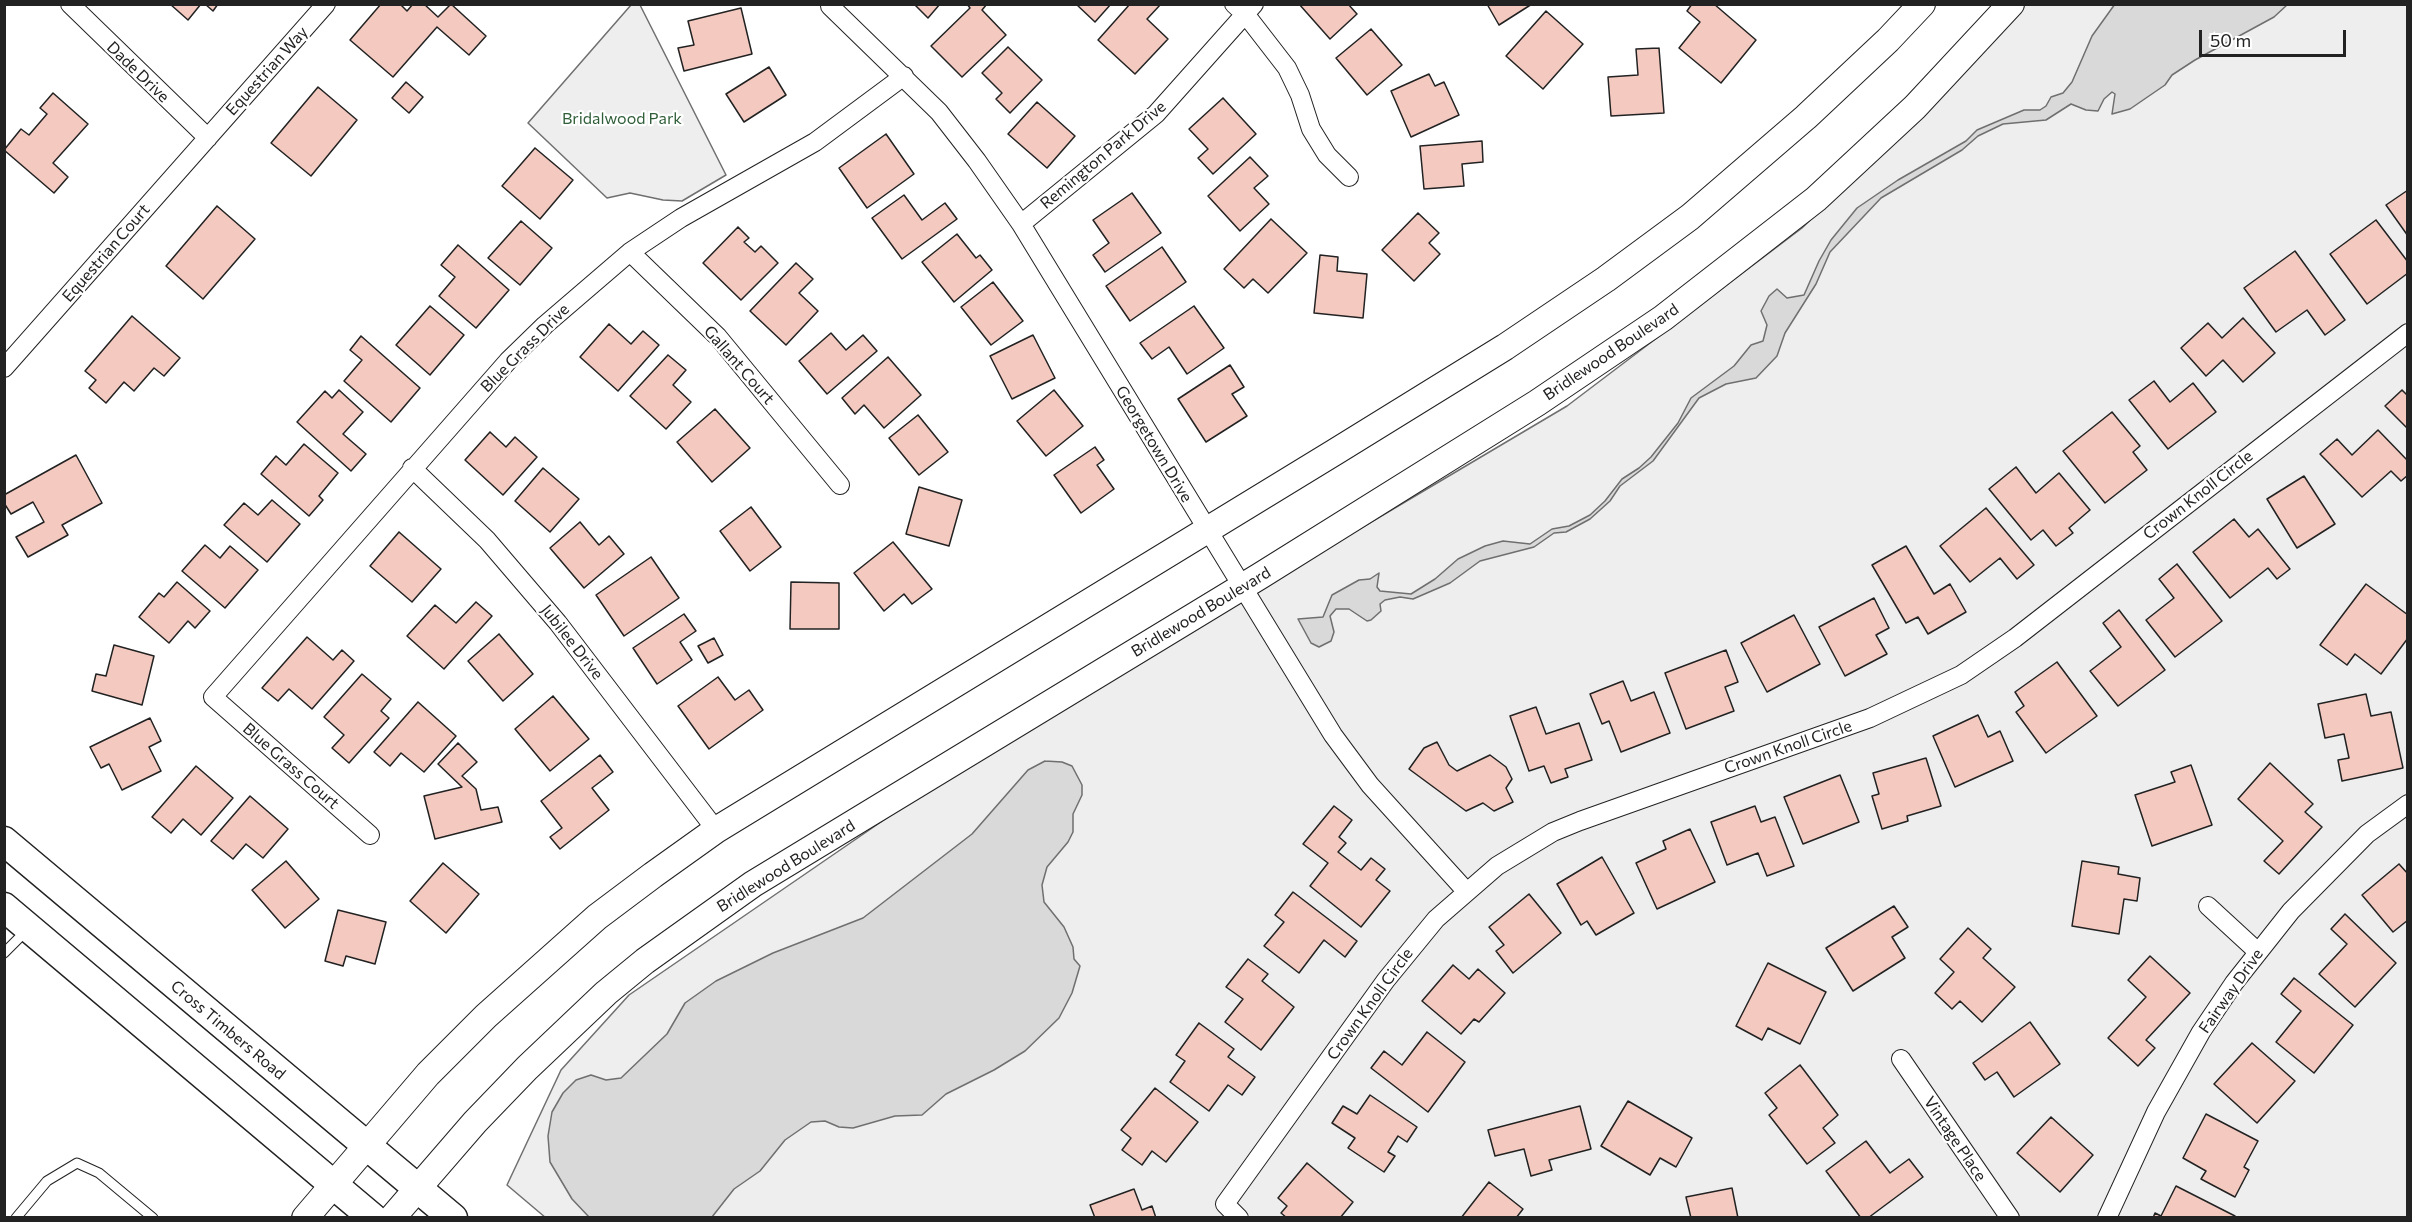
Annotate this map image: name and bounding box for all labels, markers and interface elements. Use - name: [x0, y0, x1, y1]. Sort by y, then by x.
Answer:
- scale bar: [2202, 18, 2349, 56]
- street label: Equestrian Way: [222, 23, 312, 119]
- text: 50 m: [2210, 29, 2251, 51]
- street label: Dade Drive: [103, 37, 173, 107]
- street label: Remington Park Drive: [1036, 97, 1170, 213]
- park label: Bridalwood Park: [562, 109, 682, 129]
- street label: Equestrian Court: [58, 200, 154, 306]
- street label: Blue Grass Drive: [477, 300, 573, 396]
- street label: Bridlewood Boulevard: [1540, 300, 1682, 404]
- street label: Gallant Court: [700, 322, 778, 408]
- street label: Georgetown Drive: [1112, 382, 1196, 506]
- street label: Crown Knoll Circle: [2139, 446, 2257, 544]
- street label: Bridlewood Boulevard: [1128, 563, 1274, 661]
- street label: Jubilee Drive: [537, 601, 607, 683]
- street label: Crown Knoll Circle: [1722, 716, 1854, 778]
- street label: Blue Grass Court: [239, 719, 343, 813]
- street label: Bridlewood Boulevard: [713, 816, 859, 916]
- street label: Crown Knoll Circle: [1323, 944, 1417, 1064]
- street label: Fairway Drive: [2195, 945, 2267, 1037]
- street label: Cross Timbers Road: [167, 976, 289, 1084]
- street label: Vintage Place: [1920, 1093, 1990, 1185]

